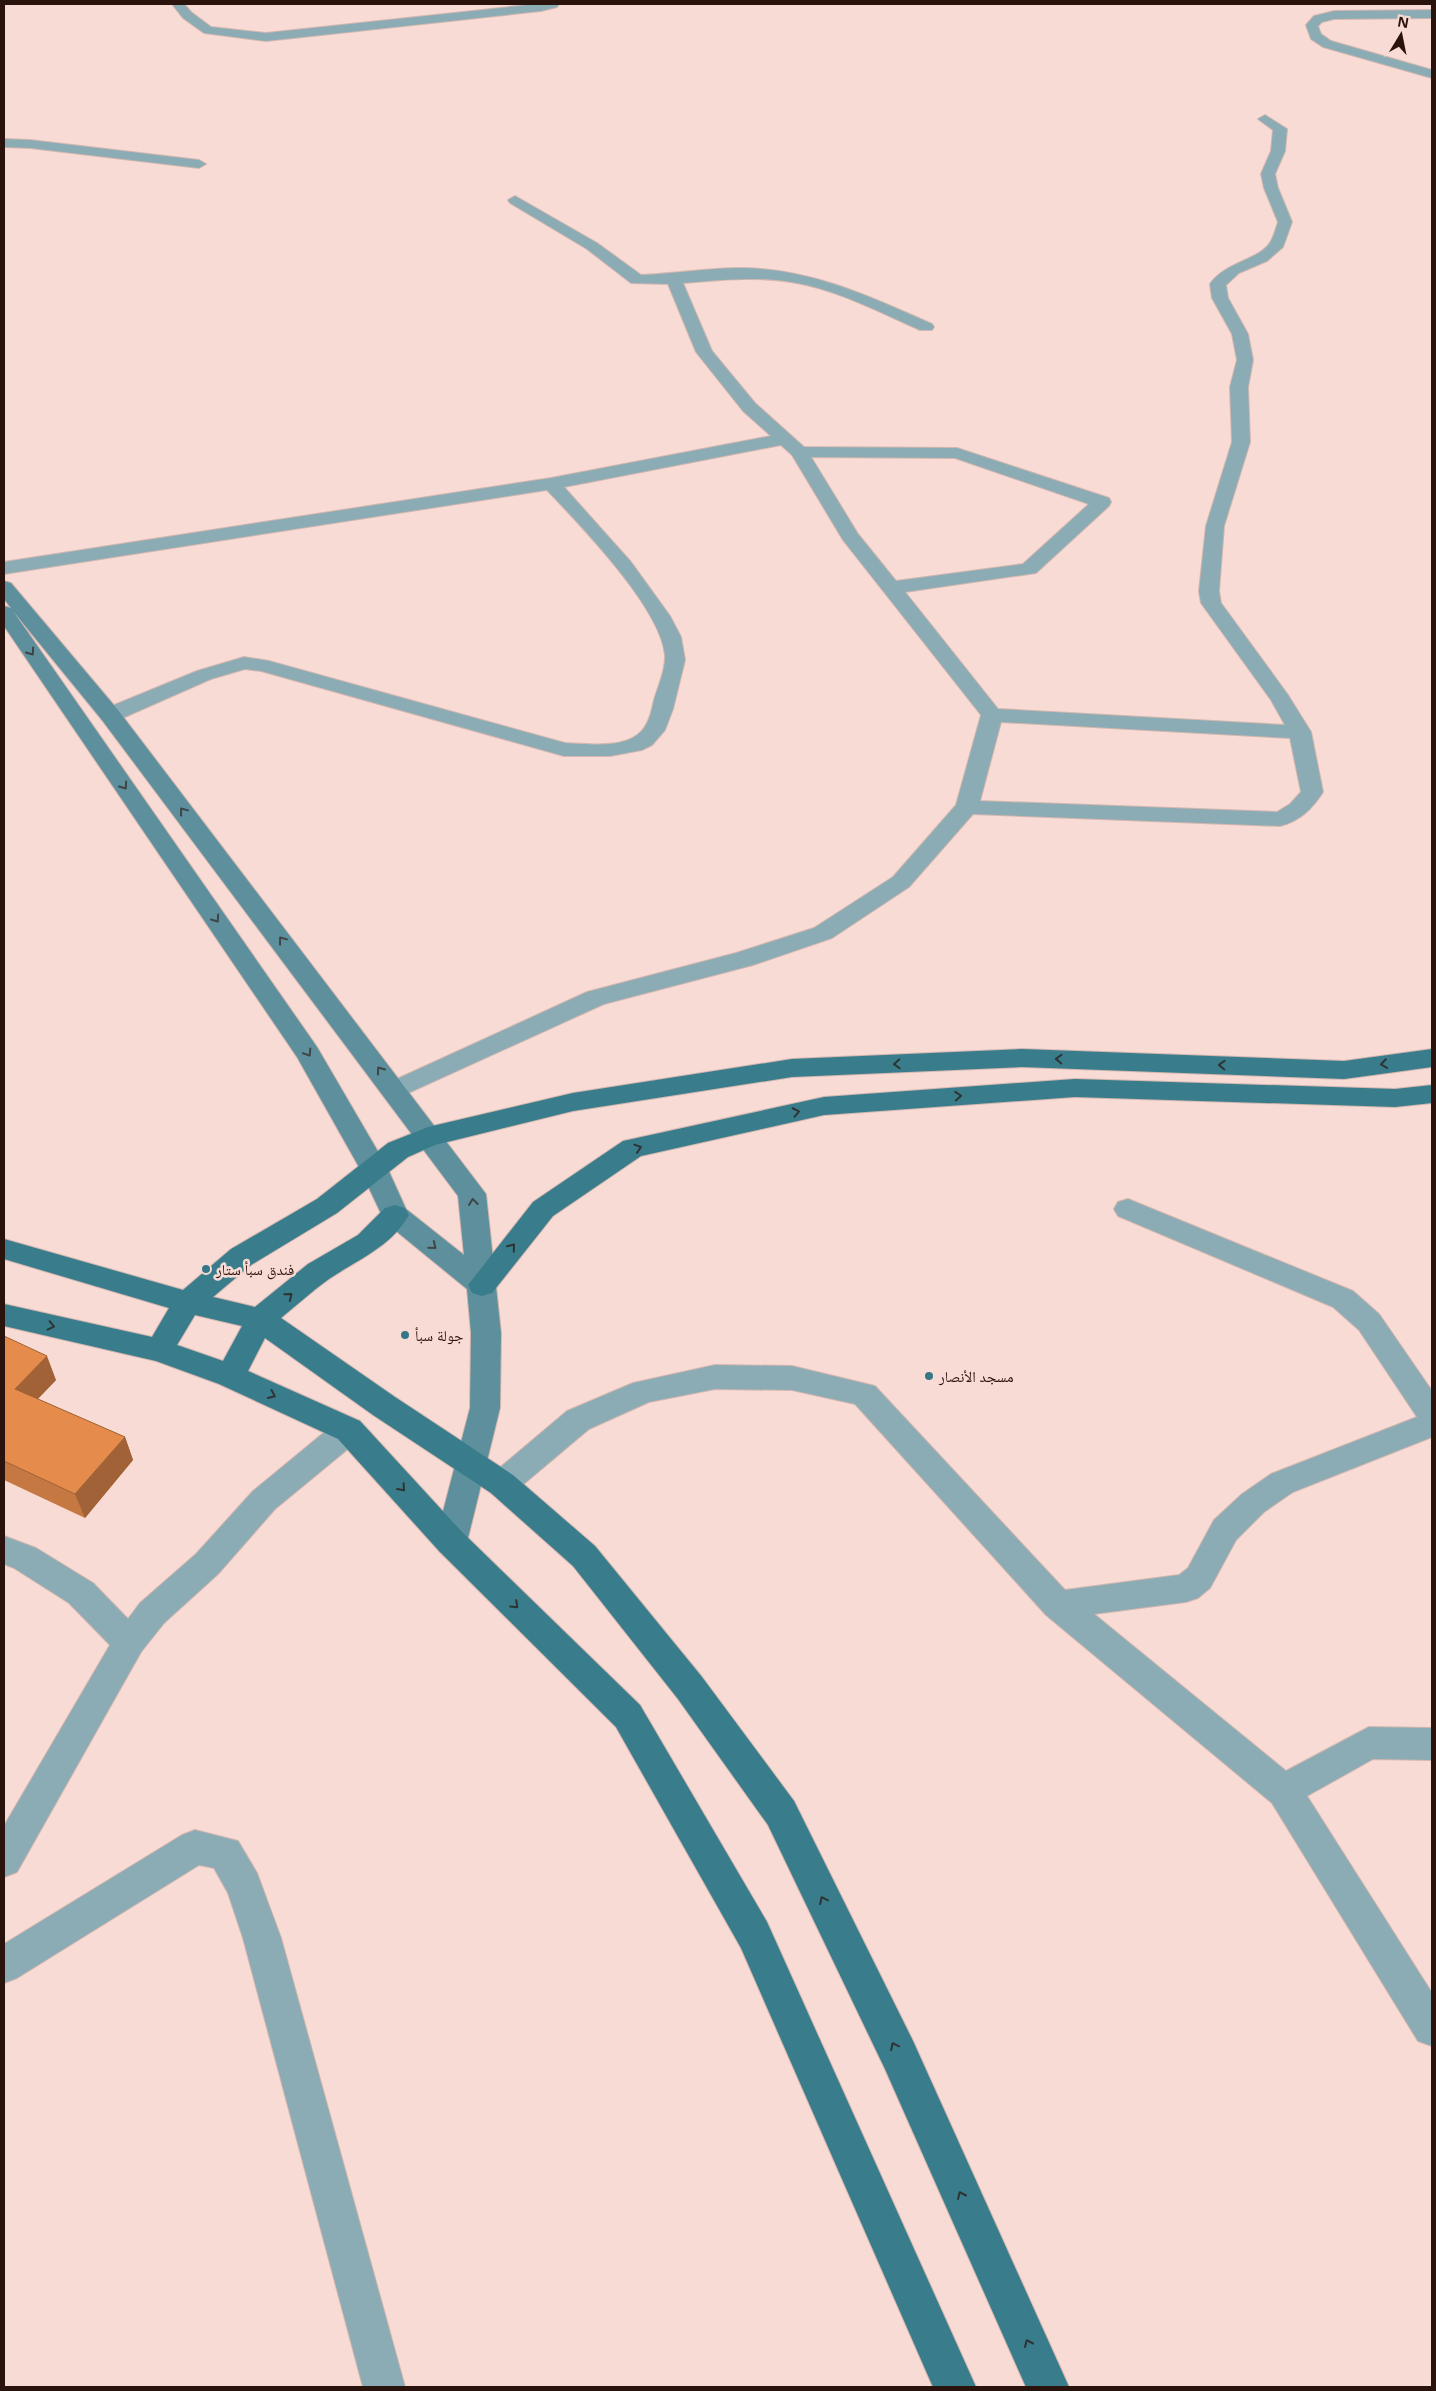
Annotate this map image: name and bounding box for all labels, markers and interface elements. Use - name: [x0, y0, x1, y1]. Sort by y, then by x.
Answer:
- north arrow: [1376, 10, 1426, 60]
- text: N: [1396, 11, 1411, 32]
- one-way arrow: [25, 646, 34, 655]
- one-way arrow: [118, 780, 127, 789]
- one-way arrow: [181, 808, 189, 817]
- one-way arrow: [210, 914, 219, 923]
- one-way arrow: [279, 937, 288, 946]
- one-way arrow: [301, 1048, 311, 1057]
- one-way arrow: [1055, 1054, 1063, 1064]
- one-way arrow: [893, 1058, 901, 1069]
- one-way arrow: [1380, 1058, 1388, 1069]
- one-way arrow: [1218, 1060, 1226, 1070]
- one-way arrow: [377, 1066, 386, 1076]
- one-way arrow: [954, 1091, 962, 1102]
- one-way arrow: [792, 1107, 801, 1118]
- one-way arrow: [633, 1143, 642, 1153]
- one-way arrow: [468, 1198, 479, 1206]
- one-way arrow: [427, 1240, 436, 1248]
- one-way arrow: [507, 1244, 516, 1253]
- place label: فندق سبأ ستار: [215, 1259, 294, 1280]
- marker: فندق سبأ ستار: [200, 1263, 212, 1275]
- one-way arrow: [283, 1293, 292, 1302]
- one-way arrow: [47, 1320, 56, 1331]
- place label: جولة سبأ: [415, 1325, 464, 1345]
- marker: جولة سبأ: [399, 1329, 411, 1341]
- place label: مسجد الأنصار: [938, 1366, 1014, 1386]
- marker: مسجد الأنصار: [923, 1370, 935, 1382]
- one-way arrow: [267, 1389, 276, 1400]
- one-way arrow: [396, 1482, 405, 1491]
- one-way arrow: [509, 1599, 518, 1608]
- one-way arrow: [819, 1896, 830, 1905]
- one-way arrow: [890, 2042, 901, 2051]
- one-way arrow: [958, 2191, 968, 2200]
- one-way arrow: [1023, 2339, 1034, 2348]

